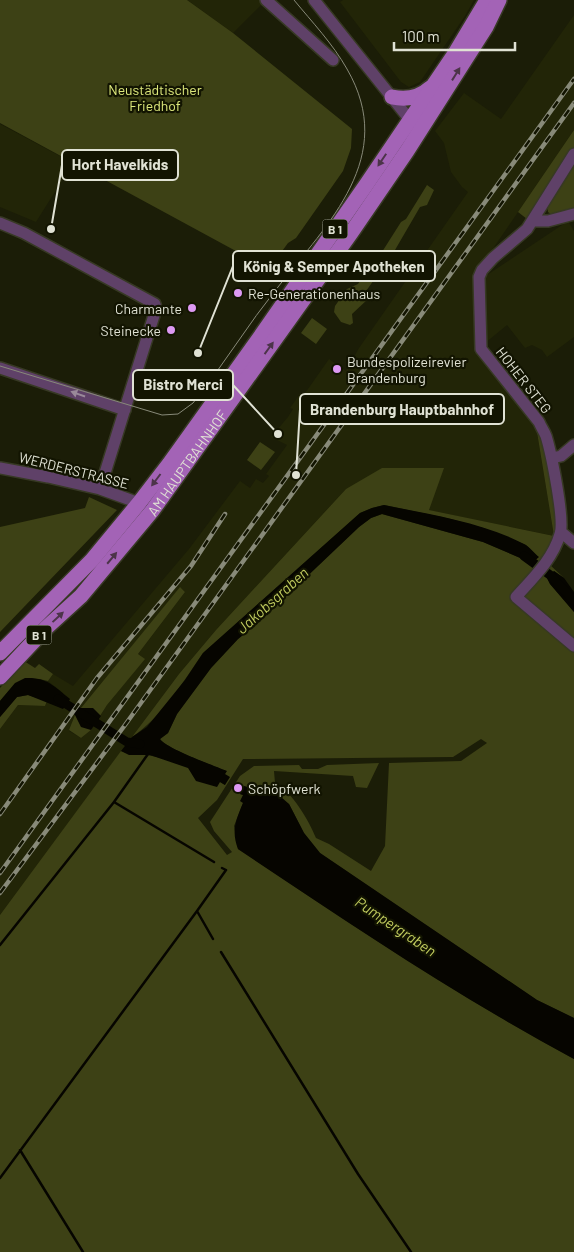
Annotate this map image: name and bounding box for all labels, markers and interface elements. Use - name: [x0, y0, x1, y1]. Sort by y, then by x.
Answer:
- scale bar: [394, 20, 515, 52]
- text: 100 m: [402, 27, 440, 45]
- one-way arrow: [452, 68, 461, 81]
- park label: Neustädtischer Friedhof: [108, 81, 202, 114]
- callout: Hort Havelkids: [62, 150, 178, 180]
- one-way arrow: [377, 153, 387, 167]
- text: Hort Havelkids: [72, 155, 169, 173]
- road number: B 1: [322, 220, 348, 238]
- callout: König & Semper Apotheken: [233, 251, 435, 281]
- text: König & Semper Apotheken: [243, 257, 425, 275]
- place label: Re-Generationenhaus: [248, 285, 381, 302]
- marker: Re-Generationenhaus: [232, 287, 244, 299]
- place label: Charmante: [115, 300, 182, 317]
- marker: Charmante: [186, 302, 198, 314]
- place label: Steinecke: [101, 322, 161, 339]
- marker: Steinecke: [165, 324, 177, 336]
- one-way arrow: [264, 341, 274, 355]
- street label: HOHER STEG: [493, 343, 555, 417]
- place label: Bundespolizeirevier Brandenburg: [347, 353, 467, 386]
- marker: Bundespolizeirevier Brandenburg: [331, 363, 343, 375]
- callout: Bistro Merci: [133, 370, 233, 400]
- text: Bistro Merci: [143, 375, 223, 393]
- one-way arrow: [71, 390, 86, 397]
- callout: Brandenburg Hauptbahnhof: [300, 394, 504, 424]
- text: Brandenburg Hauptbahnhof: [310, 400, 494, 418]
- street label: AM HAUPTBAHNHOF: [143, 406, 230, 519]
- street label: WERDERSTRASSE: [17, 448, 131, 492]
- one-way arrow: [151, 473, 162, 486]
- one-way arrow: [107, 552, 118, 565]
- water label: Jakobsgraben: [232, 563, 312, 637]
- one-way arrow: [52, 611, 64, 623]
- road number: B 1: [26, 626, 52, 644]
- place label: Schöpfwerk: [248, 780, 321, 797]
- marker: Schöpfwerk: [232, 782, 244, 794]
- water label: Pumpergraben: [352, 892, 440, 960]

